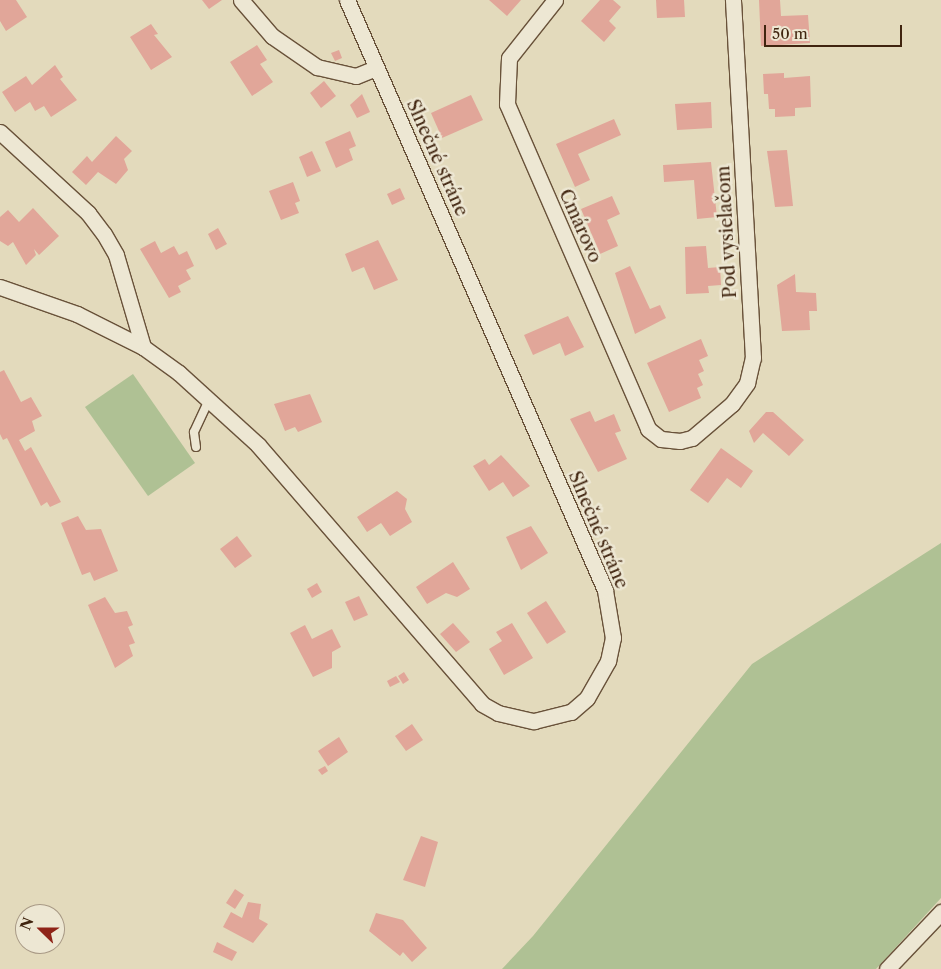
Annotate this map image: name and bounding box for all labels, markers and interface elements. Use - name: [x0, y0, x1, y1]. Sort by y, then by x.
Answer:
- scale bar: [766, 15, 904, 47]
- text: 50 m: [772, 24, 808, 43]
- street label: Slnečné stráne: [402, 96, 472, 220]
- street label: Pod vysielačom: [713, 165, 741, 299]
- street label: Cmárovo: [554, 186, 606, 266]
- street label: Slnečné stráne: [564, 468, 632, 592]
- north arrow: [15, 904, 65, 954]
- text: N: [16, 915, 38, 933]

